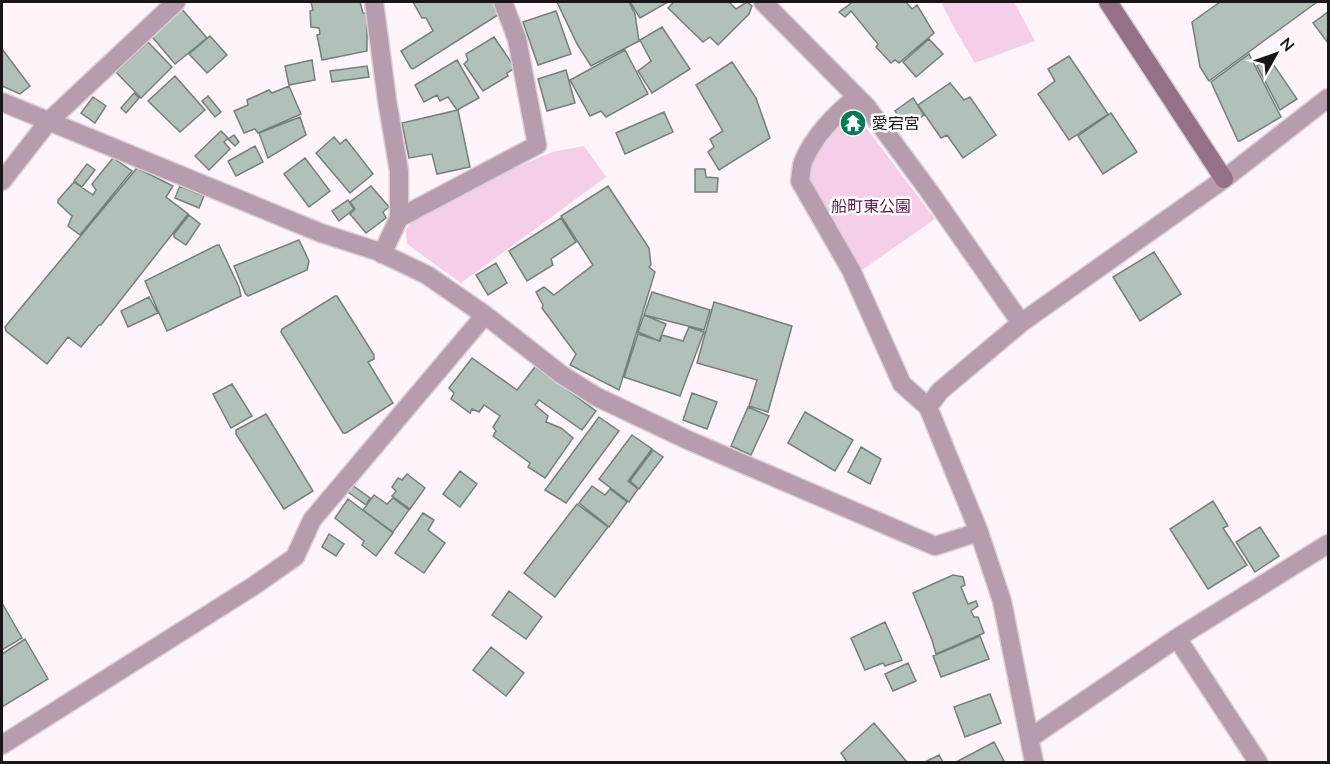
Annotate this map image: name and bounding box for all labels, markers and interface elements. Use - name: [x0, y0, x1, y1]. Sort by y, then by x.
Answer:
- north arrow: [1246, 24, 1306, 84]
- text: N: [1276, 33, 1299, 55]
- temple icon: 愛宕宮: [838, 108, 868, 138]
- place label: 愛宕宮: [872, 113, 920, 133]
- park label: 船町東公園: [831, 196, 911, 216]

